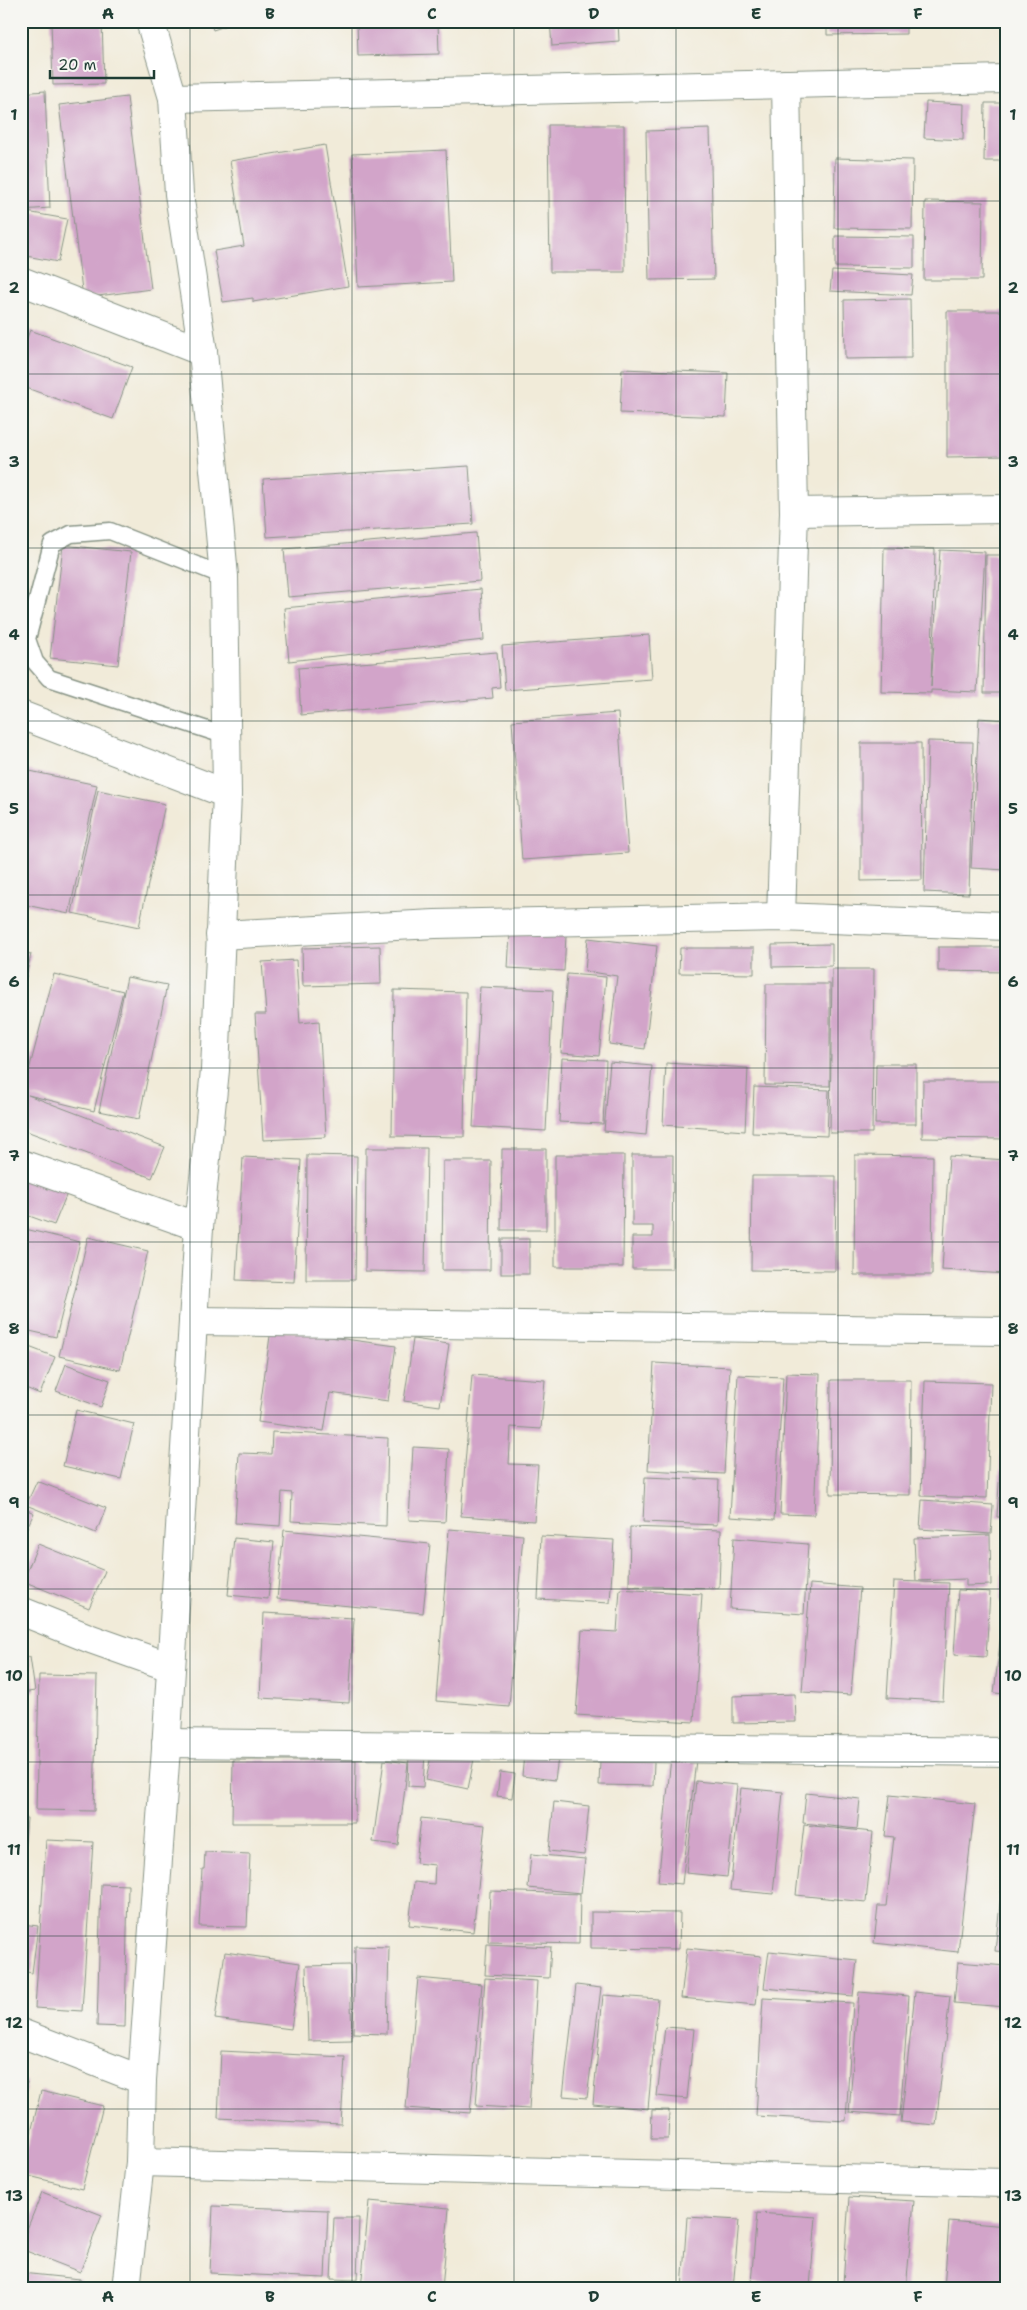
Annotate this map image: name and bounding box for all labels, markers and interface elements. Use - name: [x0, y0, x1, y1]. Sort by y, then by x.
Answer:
- text: A: [102, 3, 114, 24]
- text: B: [265, 3, 275, 24]
- text: C: [427, 3, 437, 24]
- text: D: [588, 3, 600, 24]
- text: E: [751, 3, 761, 24]
- text: F: [913, 3, 923, 24]
- scale bar: [50, 48, 154, 80]
- text: 20 m: [58, 55, 97, 75]
- text: 1: [10, 104, 18, 125]
- text: 1: [1009, 104, 1017, 125]
- text: 2: [8, 277, 20, 298]
- text: 2: [1007, 277, 1019, 298]
- text: 3: [8, 451, 20, 472]
- text: 3: [1007, 451, 1019, 472]
- text: 4: [8, 624, 20, 645]
- text: 4: [1007, 624, 1019, 645]
- text: 5: [9, 798, 19, 819]
- text: 5: [1008, 798, 1018, 819]
- text: 6: [8, 971, 20, 992]
- text: 6: [1007, 971, 1019, 992]
- text: 7: [8, 1145, 20, 1166]
- text: 7: [1007, 1145, 1019, 1166]
- text: 8: [8, 1318, 20, 1339]
- text: 8: [1007, 1318, 1019, 1339]
- text: 9: [8, 1492, 20, 1513]
- text: 9: [1007, 1492, 1019, 1513]
- text: 10: [5, 1665, 23, 1686]
- text: 10: [1004, 1665, 1022, 1686]
- text: 11: [7, 1839, 21, 1860]
- text: 11: [1006, 1839, 1020, 1860]
- text: 12: [5, 2012, 23, 2033]
- text: 12: [1004, 2012, 1022, 2033]
- text: 13: [5, 2185, 23, 2206]
- text: 13: [1004, 2185, 1022, 2206]
- text: A: [102, 2286, 114, 2307]
- text: B: [265, 2286, 275, 2307]
- text: C: [427, 2286, 437, 2307]
- text: D: [588, 2286, 600, 2307]
- text: E: [751, 2286, 761, 2307]
- text: F: [913, 2286, 923, 2307]

